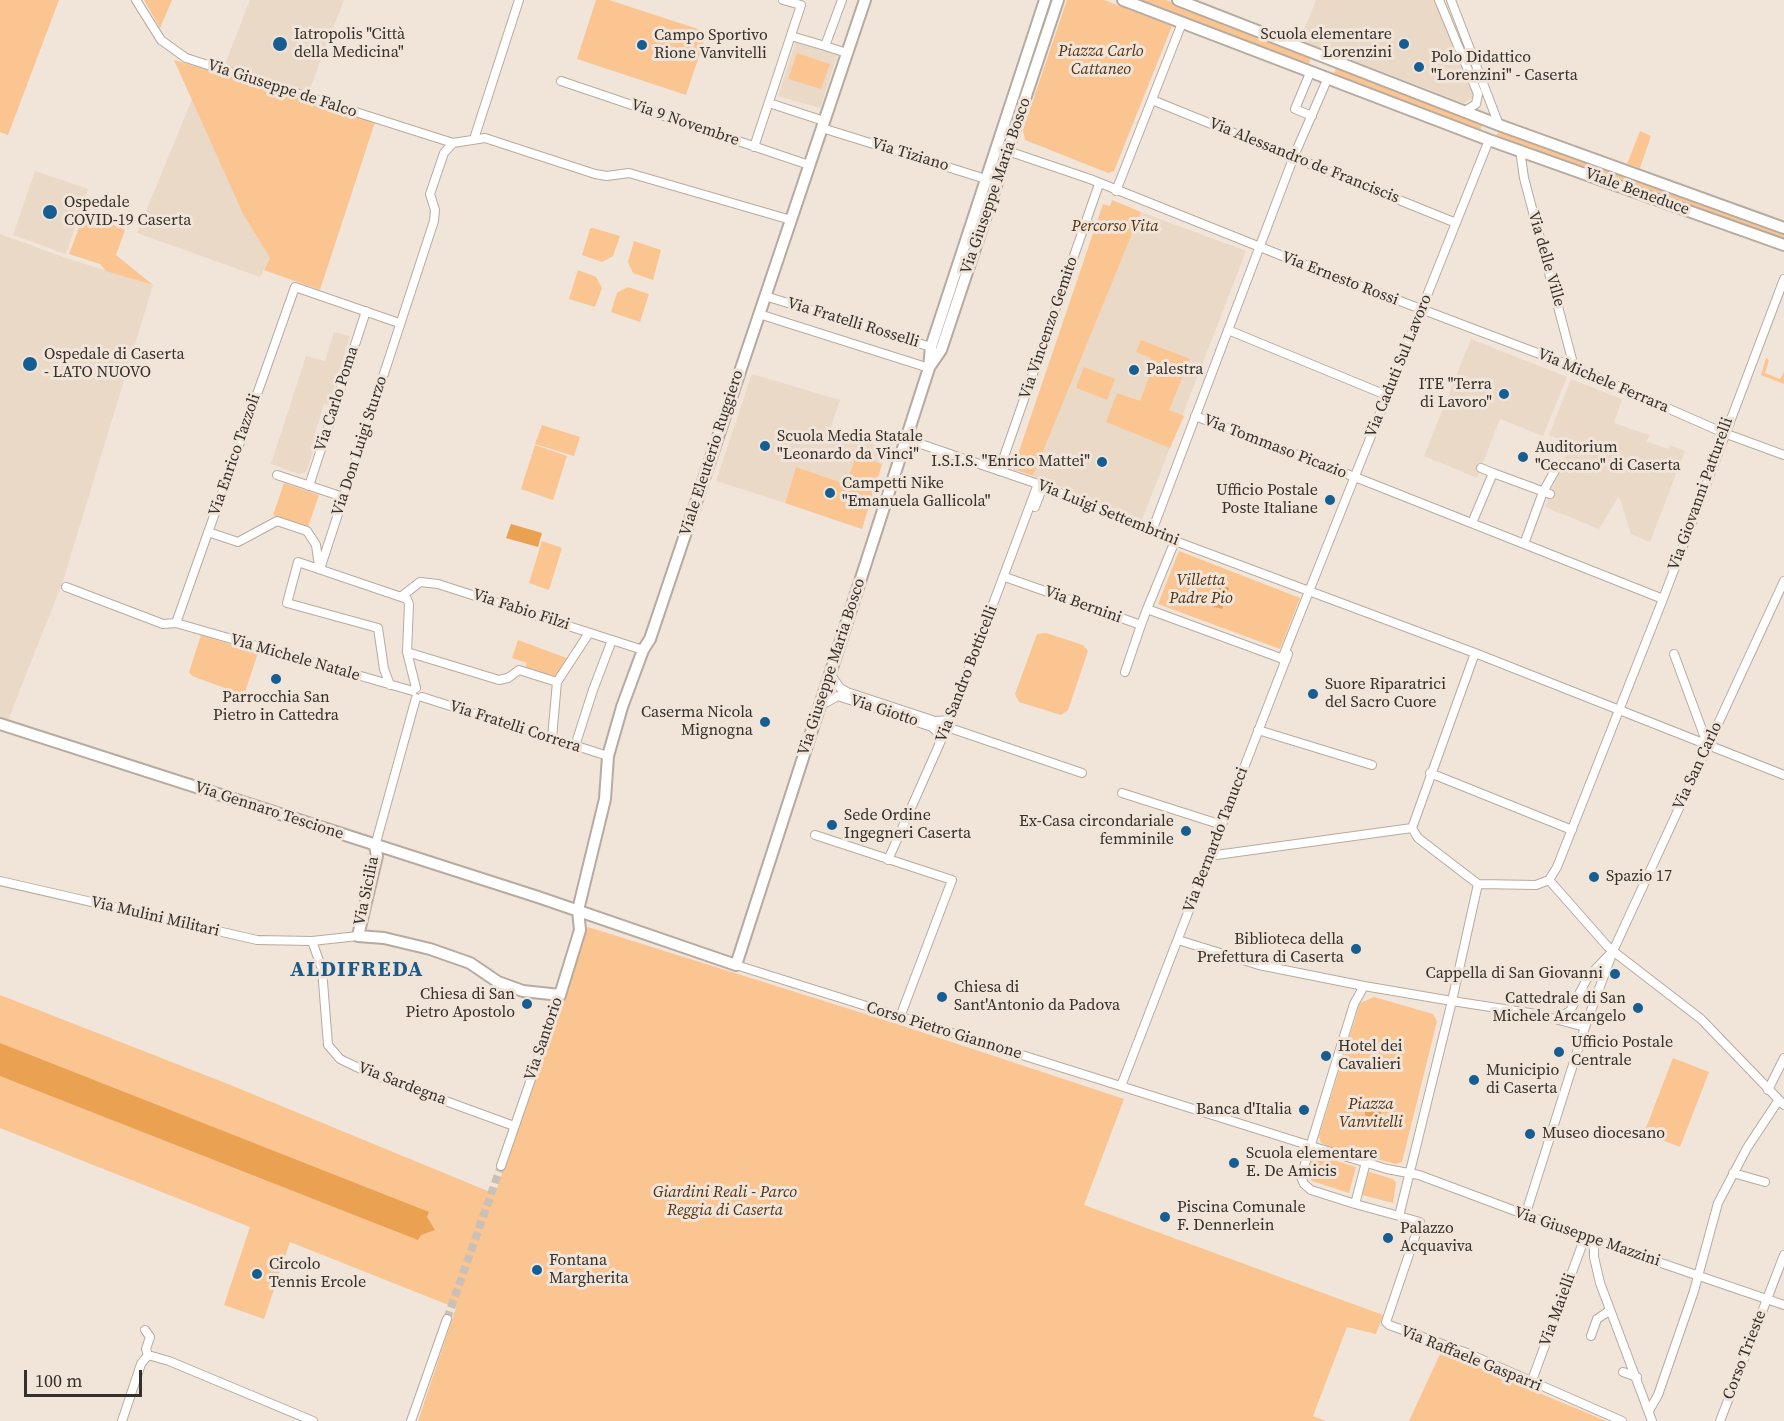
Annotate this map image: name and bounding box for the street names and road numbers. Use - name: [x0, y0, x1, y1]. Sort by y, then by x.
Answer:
- street label: Via Giuseppe de Falco: [205, 56, 359, 122]
- street label: Via 9 Novembre: [628, 95, 742, 151]
- street label: Via Giuseppe Maria Bosco: [957, 95, 1035, 277]
- street label: Via Alessandro de Franciscis: [1206, 114, 1402, 208]
- street label: Via Tiziano: [869, 134, 951, 176]
- street label: Viale Beneduce: [1582, 164, 1692, 220]
- street label: Via delle Ville: [1523, 209, 1569, 309]
- street label: Via Ernesto Rossi: [1279, 248, 1401, 310]
- street label: Via Vincenzo Gemito: [1016, 254, 1082, 402]
- street label: Via Caduti Sul Lavoro: [1362, 292, 1436, 440]
- street label: Via Fratelli Rosselli: [785, 294, 921, 352]
- street label: Via Carlo Poma: [311, 344, 363, 454]
- street label: Via Michele Ferrara: [1534, 345, 1672, 417]
- street label: Viale Eleuterio Ruggiero: [676, 368, 748, 538]
- street label: Via Don Luigi Sturzo: [328, 374, 392, 518]
- street label: Via Enrico Tazzoli: [205, 391, 265, 519]
- street label: Via Tommaso Picazio: [1201, 411, 1349, 483]
- street label: Via Giovanni Patturelli: [1664, 415, 1738, 573]
- street label: Via Luigi Settembrini: [1034, 476, 1182, 550]
- street label: Via Giuseppe Maria Bosco: [794, 576, 870, 758]
- street label: Via Bernini: [1042, 582, 1124, 628]
- street label: Via Fabio Filzi: [470, 585, 572, 635]
- street label: Via Sandro Botticelli: [932, 603, 1002, 745]
- street label: Via Michele Natale: [228, 630, 362, 686]
- street label: Via Giotto: [847, 691, 921, 731]
- street label: Via Fratelli Correra: [447, 697, 583, 757]
- street label: Via San Carlo: [1669, 719, 1727, 813]
- street label: Via Bernardo Tanucci: [1179, 765, 1253, 915]
- street label: Via Gennaro Tescione: [192, 778, 346, 844]
- street label: Via Sicilia: [350, 855, 384, 927]
- street label: Via Mulini Militari: [89, 893, 221, 941]
- street label: Via Santorio: [521, 995, 567, 1083]
- street label: Corso Pietro Giannone: [864, 998, 1024, 1064]
- street label: Via Sardegna: [355, 1058, 449, 1110]
- street label: Via Giuseppe Mazzini: [1511, 1203, 1663, 1271]
- street label: Via Maielli: [1536, 1271, 1580, 1349]
- street label: Corso Trieste: [1719, 1308, 1771, 1402]
- street label: Via Raffaele Gasparri: [1398, 1322, 1544, 1396]

